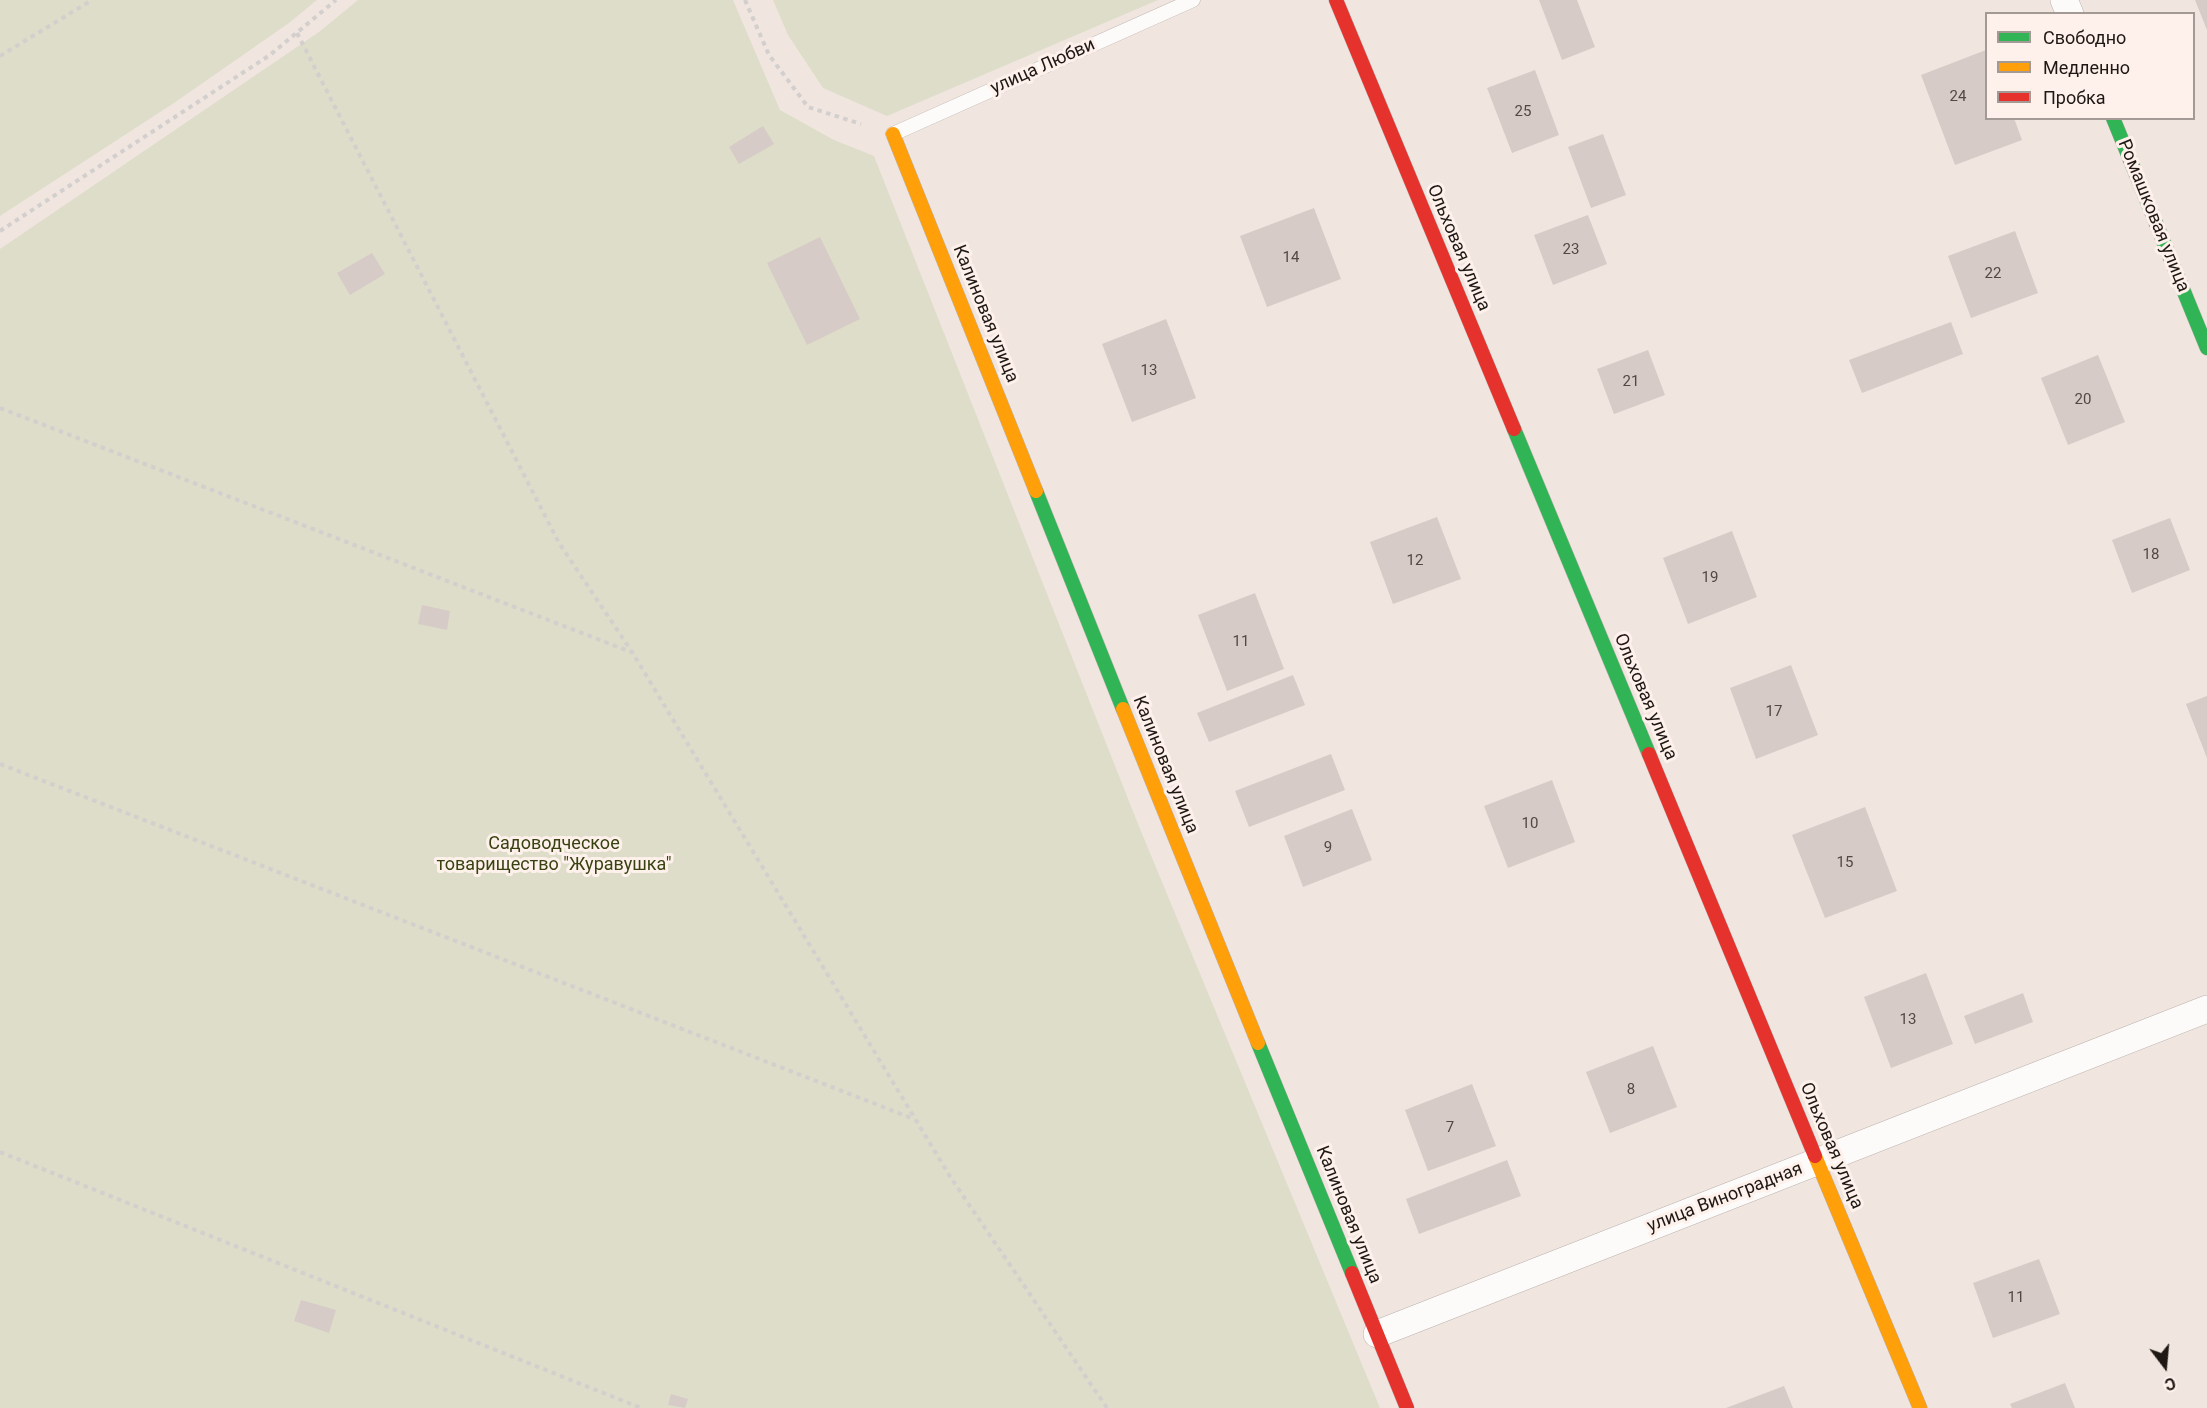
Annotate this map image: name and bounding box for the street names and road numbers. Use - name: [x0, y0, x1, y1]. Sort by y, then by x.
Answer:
- street label: улица Любви: [987, 34, 1099, 100]
- street label: Ромашковая улица: [2112, 136, 2194, 296]
- street label: Ольховая улица: [1422, 181, 1494, 315]
- street label: Калиновая улица: [948, 242, 1022, 386]
- street label: Ольховая улица: [1609, 630, 1681, 764]
- street label: Калиновая улица: [1128, 693, 1202, 837]
- street label: Ольховая улица: [1795, 1079, 1867, 1213]
- street label: Калиновая улица: [1311, 1143, 1385, 1287]
- street label: улица Виноградная: [1644, 1158, 1806, 1238]

